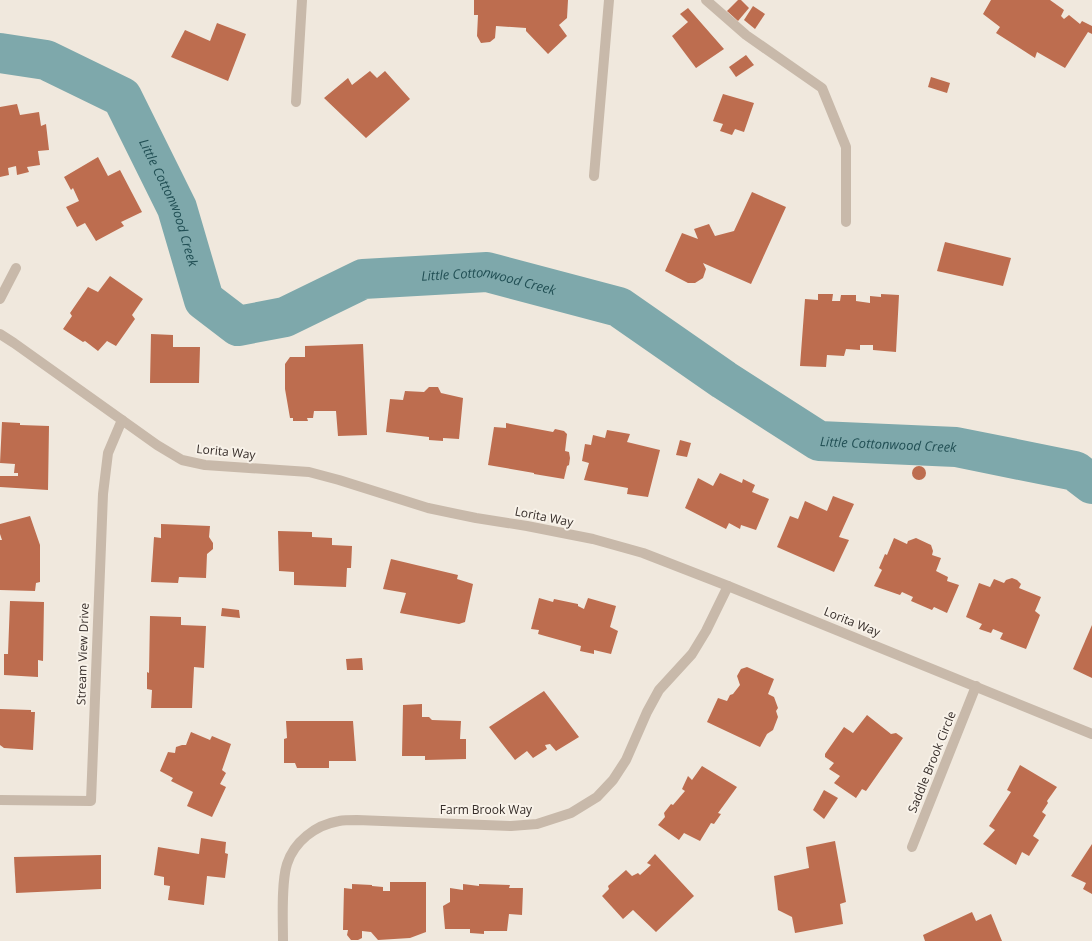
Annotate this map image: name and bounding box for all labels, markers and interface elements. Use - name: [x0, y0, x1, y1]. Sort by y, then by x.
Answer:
- water label: Little Cottonwood Creek: [135, 136, 203, 269]
- water label: Little Cottonwood Creek: [421, 262, 558, 299]
- water label: Little Cottonwood Creek: [819, 432, 957, 456]
- street label: Lorita Way: [196, 440, 257, 463]
- street label: Lorita Way: [513, 503, 576, 531]
- street label: Stream View Drive: [72, 602, 93, 705]
- street label: Lorita Way: [822, 603, 884, 641]
- street label: Saddle Brook Circle: [903, 708, 960, 815]
- street label: Farm Brook Way: [440, 801, 533, 818]

